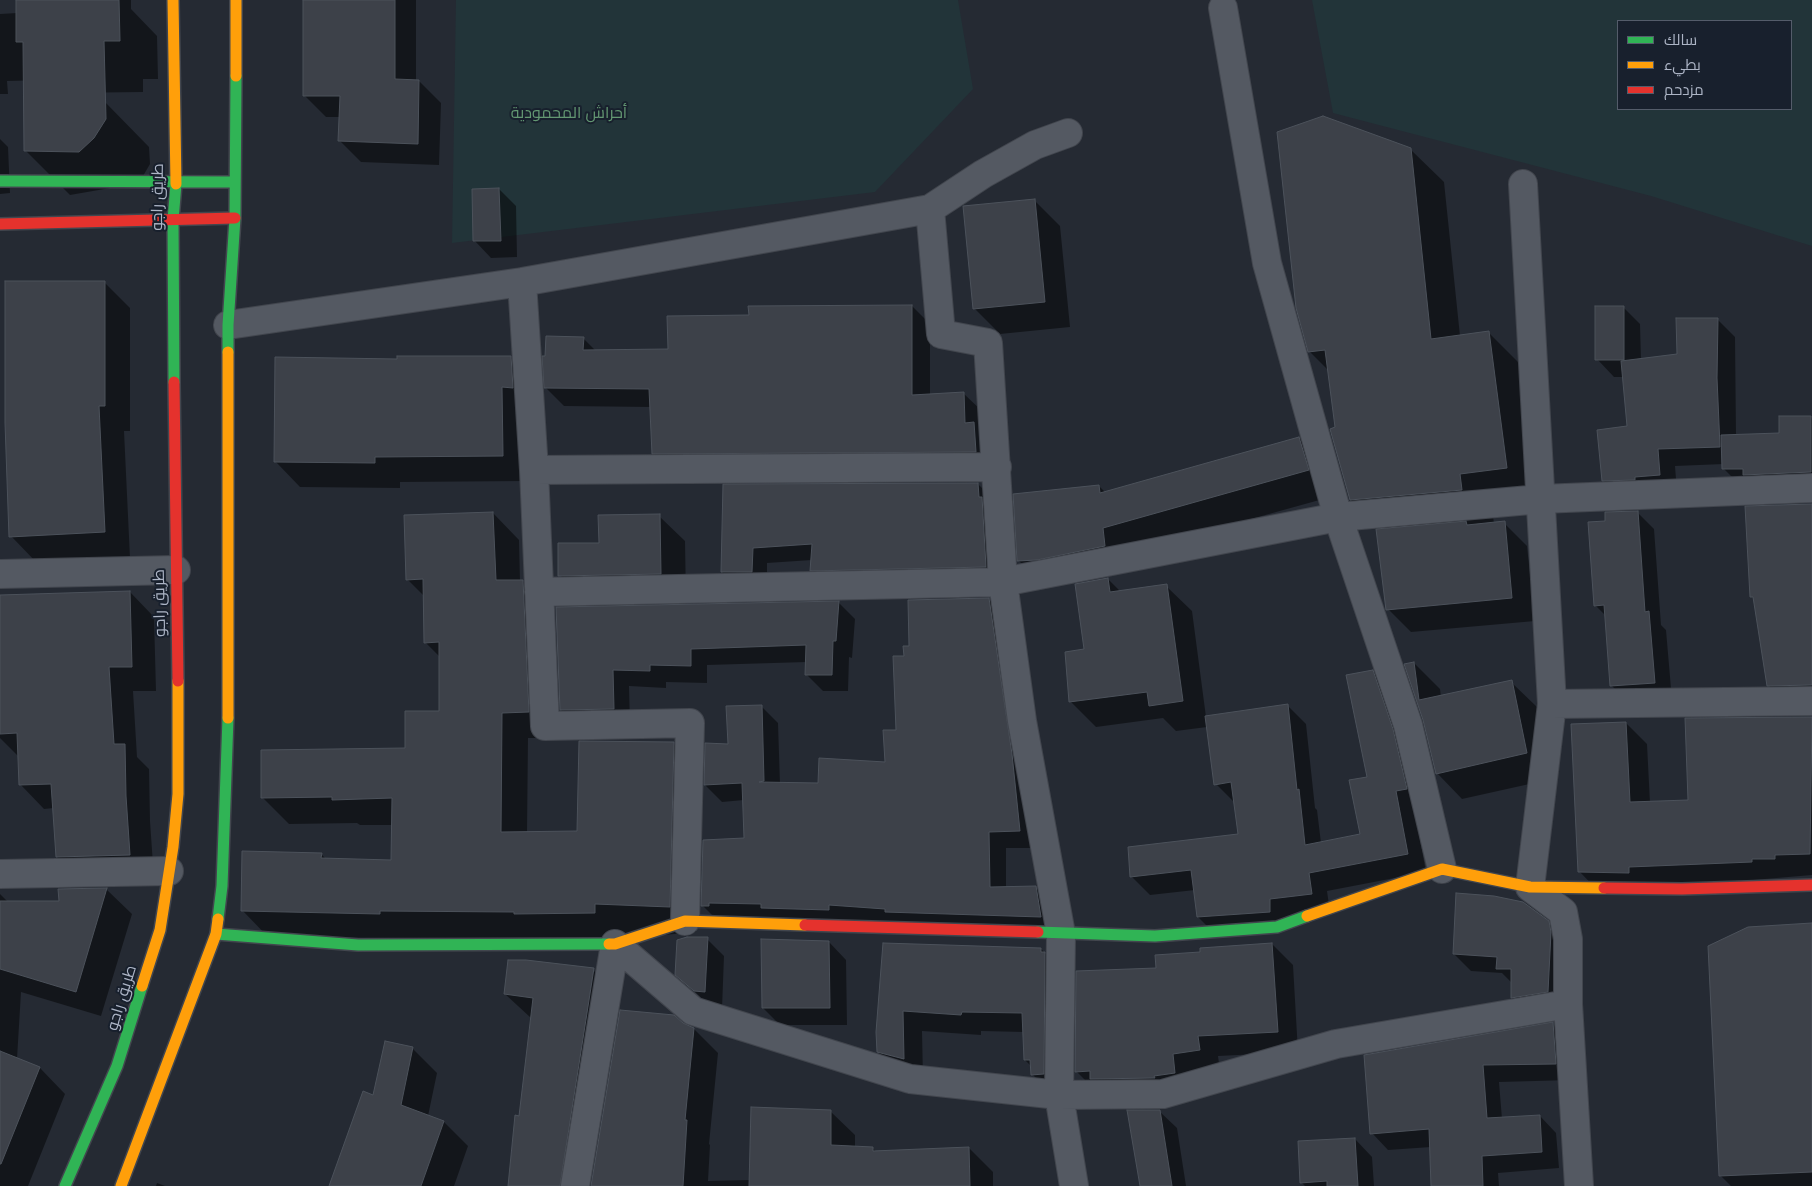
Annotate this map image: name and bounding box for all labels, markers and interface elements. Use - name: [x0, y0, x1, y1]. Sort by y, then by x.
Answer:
- legend: [1617, 20, 1792, 110]
- text: سالك: [1664, 31, 1697, 49]
- text: بطيء: [1664, 56, 1701, 74]
- text: مزدحم: [1664, 81, 1704, 99]
- park label: أحراش المحمودية: [511, 104, 627, 124]
- street label: طريق راجو: [148, 163, 168, 231]
- street label: طريق راجو: [150, 569, 170, 637]
- street label: طريق راجو: [103, 963, 141, 1033]

